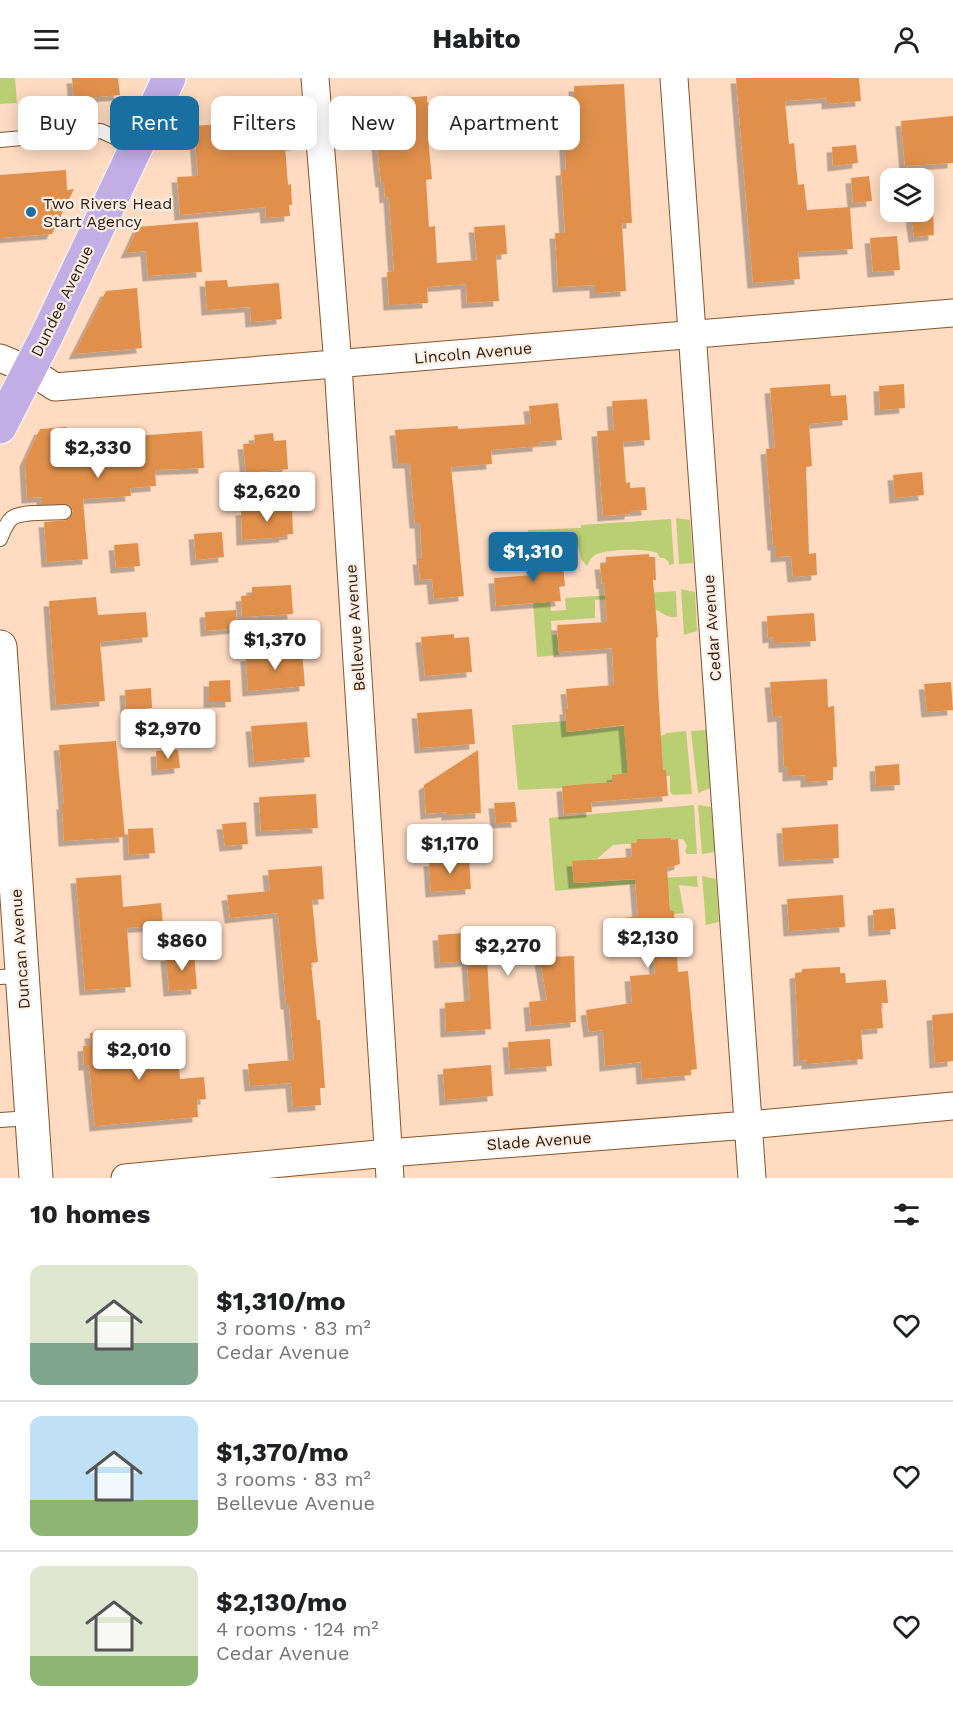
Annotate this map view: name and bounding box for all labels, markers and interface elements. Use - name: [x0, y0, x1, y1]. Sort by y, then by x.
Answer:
- icon: menu: [30, 23, 63, 56]
- text: Habito: [432, 23, 521, 55]
- icon: person: [890, 23, 923, 56]
- chip: Buy: [18, 96, 98, 150]
- chip: Rent: [110, 96, 199, 150]
- chip: Filters: [211, 96, 317, 150]
- chip: New: [329, 96, 416, 150]
- chip: Apartment: [428, 96, 580, 150]
- map controls: [880, 168, 934, 222]
- button: layers: [880, 168, 934, 222]
- place label: Two Rivers Head Start Agency: [43, 194, 172, 231]
- marker: Two Rivers Head Start Agency: [24, 205, 38, 219]
- street label: Dundee Avenue: [27, 242, 97, 360]
- street label: Lincoln Avenue: [413, 338, 533, 368]
- pin: $2,330: [49, 428, 147, 479]
- text: $2,330: [64, 435, 132, 459]
- pin: $2,620: [218, 472, 316, 523]
- text: $2,620: [233, 479, 301, 503]
- pin: $1,310: [484, 532, 582, 583]
- text: $1,310: [503, 539, 563, 563]
- street label: Bellevue Avenue: [341, 564, 369, 692]
- street label: Cedar Avenue: [699, 574, 725, 682]
- pin: $1,370: [226, 620, 324, 671]
- text: $1,370: [243, 627, 307, 651]
- pin: $2,970: [119, 709, 217, 760]
- text: $2,970: [135, 716, 201, 740]
- pin: $1,170: [401, 824, 499, 875]
- text: $1,170: [421, 831, 479, 855]
- street label: Duncan Avenue: [6, 888, 34, 1010]
- pin: $2,130: [599, 918, 697, 969]
- pin: $860: [146, 921, 218, 972]
- text: $2,130: [617, 925, 679, 949]
- pin: $2,270: [459, 926, 557, 977]
- text: $860: [157, 928, 207, 952]
- text: $2,270: [475, 933, 541, 957]
- pin: $2,010: [90, 1030, 188, 1081]
- text: $2,010: [107, 1037, 171, 1061]
- street label: Slade Avenue: [486, 1128, 592, 1154]
- icon: filters: [890, 1198, 923, 1231]
- text: 10 homes: [30, 1199, 150, 1229]
- text: $1,310/mo: [216, 1286, 346, 1316]
- icon: home: [78, 1289, 150, 1361]
- icon: heart: [890, 1309, 923, 1342]
- text: 3 rooms · 83 m²: [216, 1316, 371, 1340]
- text: Cedar Avenue: [216, 1340, 350, 1364]
- text: $1,370/mo: [216, 1437, 349, 1467]
- icon: home: [78, 1440, 150, 1512]
- icon: heart: [890, 1460, 923, 1493]
- text: 3 rooms · 83 m²: [216, 1467, 371, 1491]
- text: Bellevue Avenue: [216, 1491, 375, 1515]
- text: $2,130/mo: [216, 1587, 347, 1617]
- icon: home: [78, 1590, 150, 1662]
- icon: heart: [890, 1610, 923, 1643]
- text: 4 rooms · 124 m²: [216, 1617, 379, 1641]
- text: Cedar Avenue: [216, 1641, 350, 1665]

